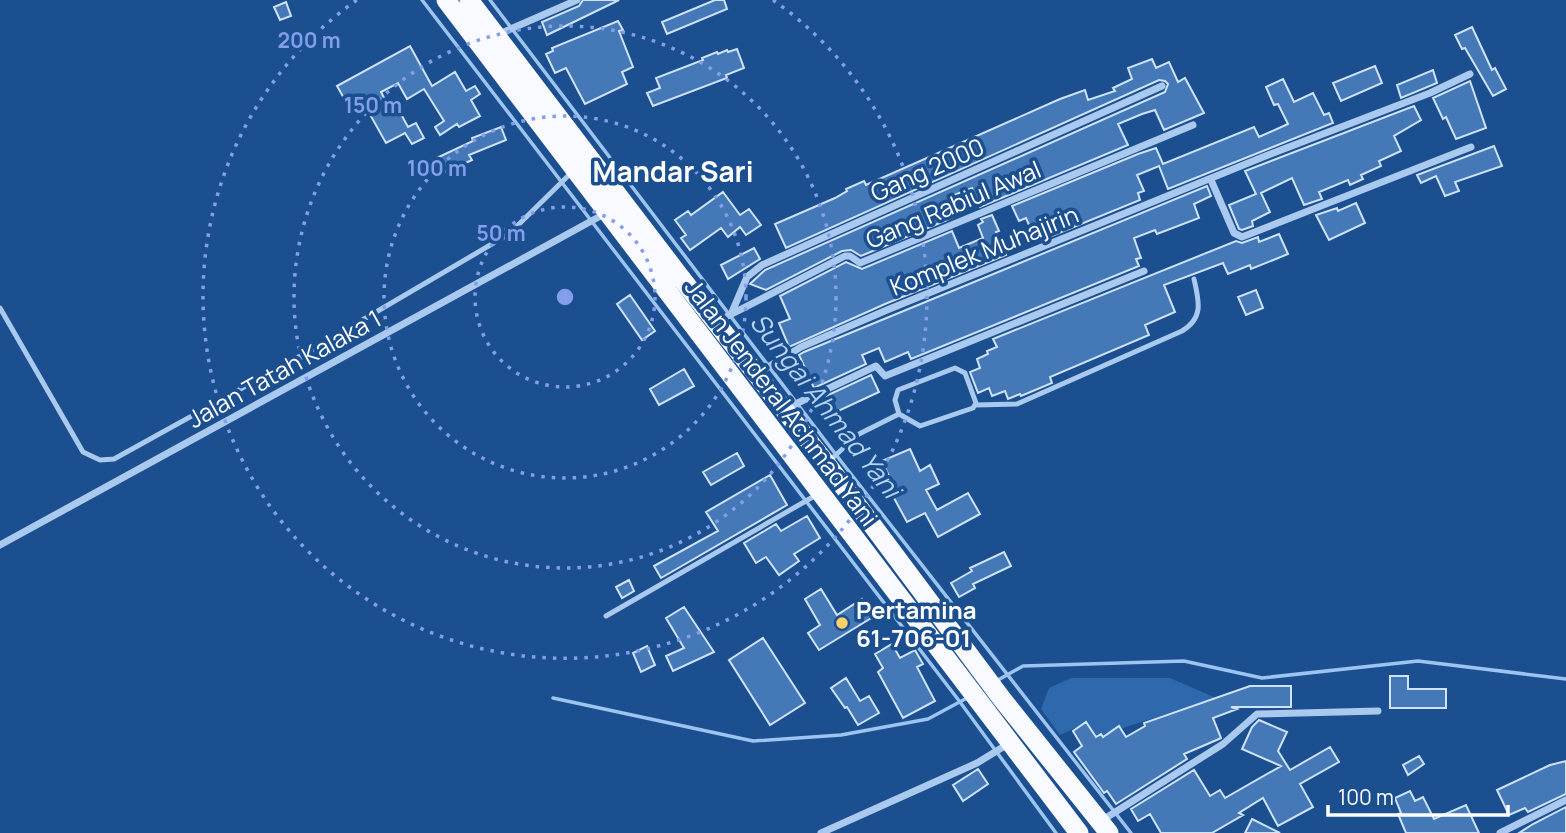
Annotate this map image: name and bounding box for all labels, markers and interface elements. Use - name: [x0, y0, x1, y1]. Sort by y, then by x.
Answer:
- text: 200 m: [277, 26, 341, 54]
- text: 150 m: [344, 91, 402, 119]
- street label: Gang 2000: [865, 129, 989, 209]
- district label: Mandar Sari: [592, 152, 754, 190]
- street label: Gang Rabiul Awal: [860, 152, 1046, 256]
- text: 100 m: [407, 154, 467, 182]
- street label: Komplek Muhajirin: [885, 197, 1083, 303]
- text: 50 m: [476, 219, 526, 247]
- street label: Jalan Jenderal Achmad Yani: [678, 272, 886, 532]
- centre of rings: [553, 285, 577, 309]
- street label: Jalan Tatah Kalaka 1: [181, 301, 387, 435]
- water label: Sungai Ahmad Yani: [742, 305, 911, 507]
- place label: Pertamina 61-706-01: [856, 593, 977, 654]
- marker: Pertamina 61-706-01: [834, 615, 850, 631]
- scale bar: [1328, 774, 1508, 818]
- text: 100 m: [1338, 783, 1394, 811]

